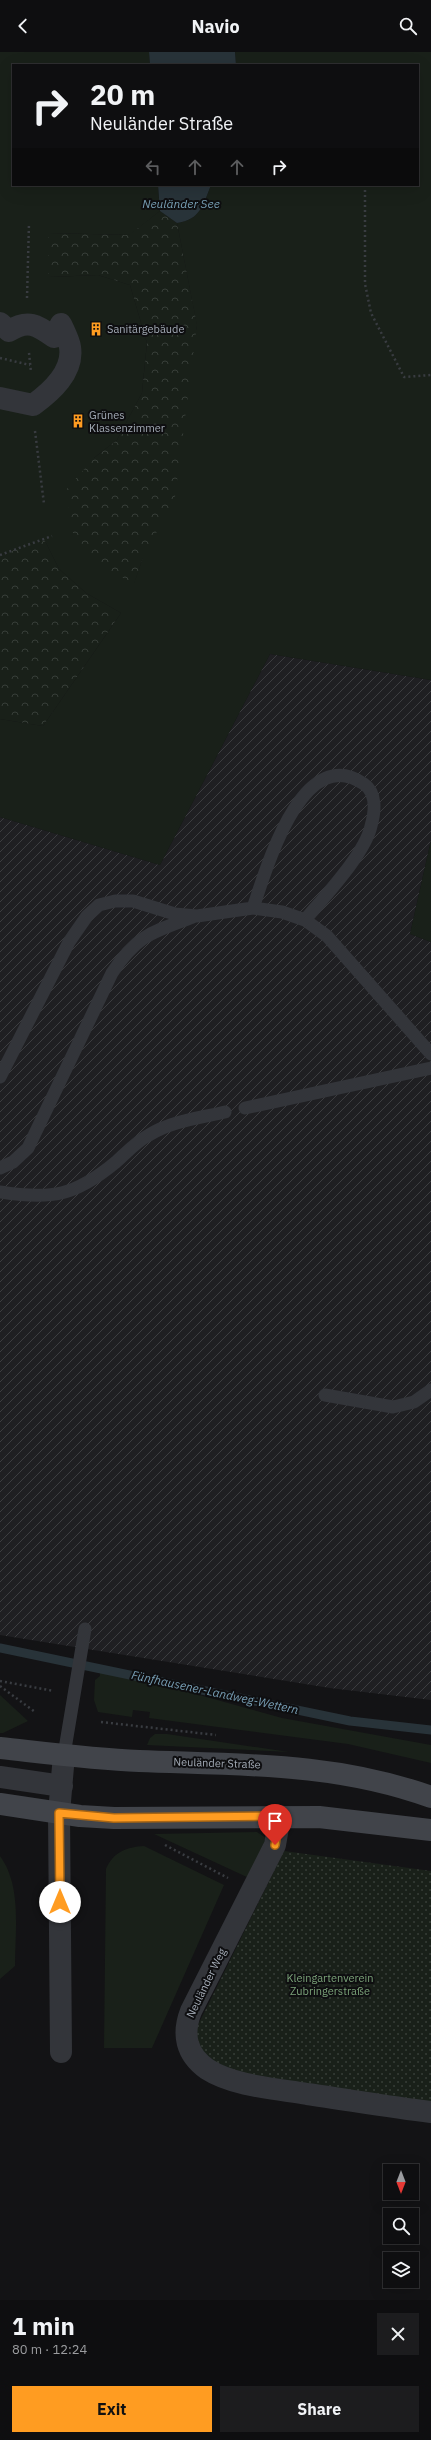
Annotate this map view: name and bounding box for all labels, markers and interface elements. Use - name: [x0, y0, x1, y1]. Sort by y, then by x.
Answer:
- icon: back: [12, 15, 34, 37]
- text: Navio: [191, 15, 240, 38]
- icon: search: [397, 15, 419, 37]
- text: 20 m: [90, 76, 155, 113]
- icon: right: [24, 80, 76, 132]
- text: Neuländer Straße: [90, 112, 233, 135]
- icon: left: [142, 156, 164, 178]
- icon: ahead: [184, 156, 206, 178]
- icon: ahead: [226, 156, 248, 178]
- icon: right: [268, 156, 290, 178]
- water label: Neuländer See: [142, 196, 220, 211]
- building icon: Sanitärgebäude: [88, 321, 104, 337]
- place label: Sanitärgebäude: [107, 322, 184, 336]
- place label: Grünes Klassenzimmer: [89, 408, 165, 435]
- building icon: Grünes Klassenzimmer: [70, 413, 86, 429]
- water label: Fünfhausener-Landweg-Wettern: [130, 1667, 300, 1717]
- street label: Neuländer Straße: [173, 1754, 261, 1772]
- pin: [258, 1804, 292, 1845]
- icon: arrive: [264, 1810, 286, 1832]
- position arrow: [39, 1881, 81, 1923]
- street label: Neuländer Weg: [183, 1946, 229, 2020]
- park label: Kleingartenverein Zubringerstraße: [286, 1971, 374, 1998]
- north arrow: [383, 2164, 419, 2200]
- map controls: [383, 2164, 419, 2288]
- button: search: [383, 2208, 419, 2244]
- button: layers: [383, 2252, 419, 2288]
- text: 1 min: [12, 2310, 75, 2342]
- button: close: [377, 2313, 419, 2355]
- text: 80 m · 12:24: [12, 2341, 87, 2358]
- button: Exit: [12, 2386, 212, 2432]
- button: Share: [220, 2386, 419, 2432]

